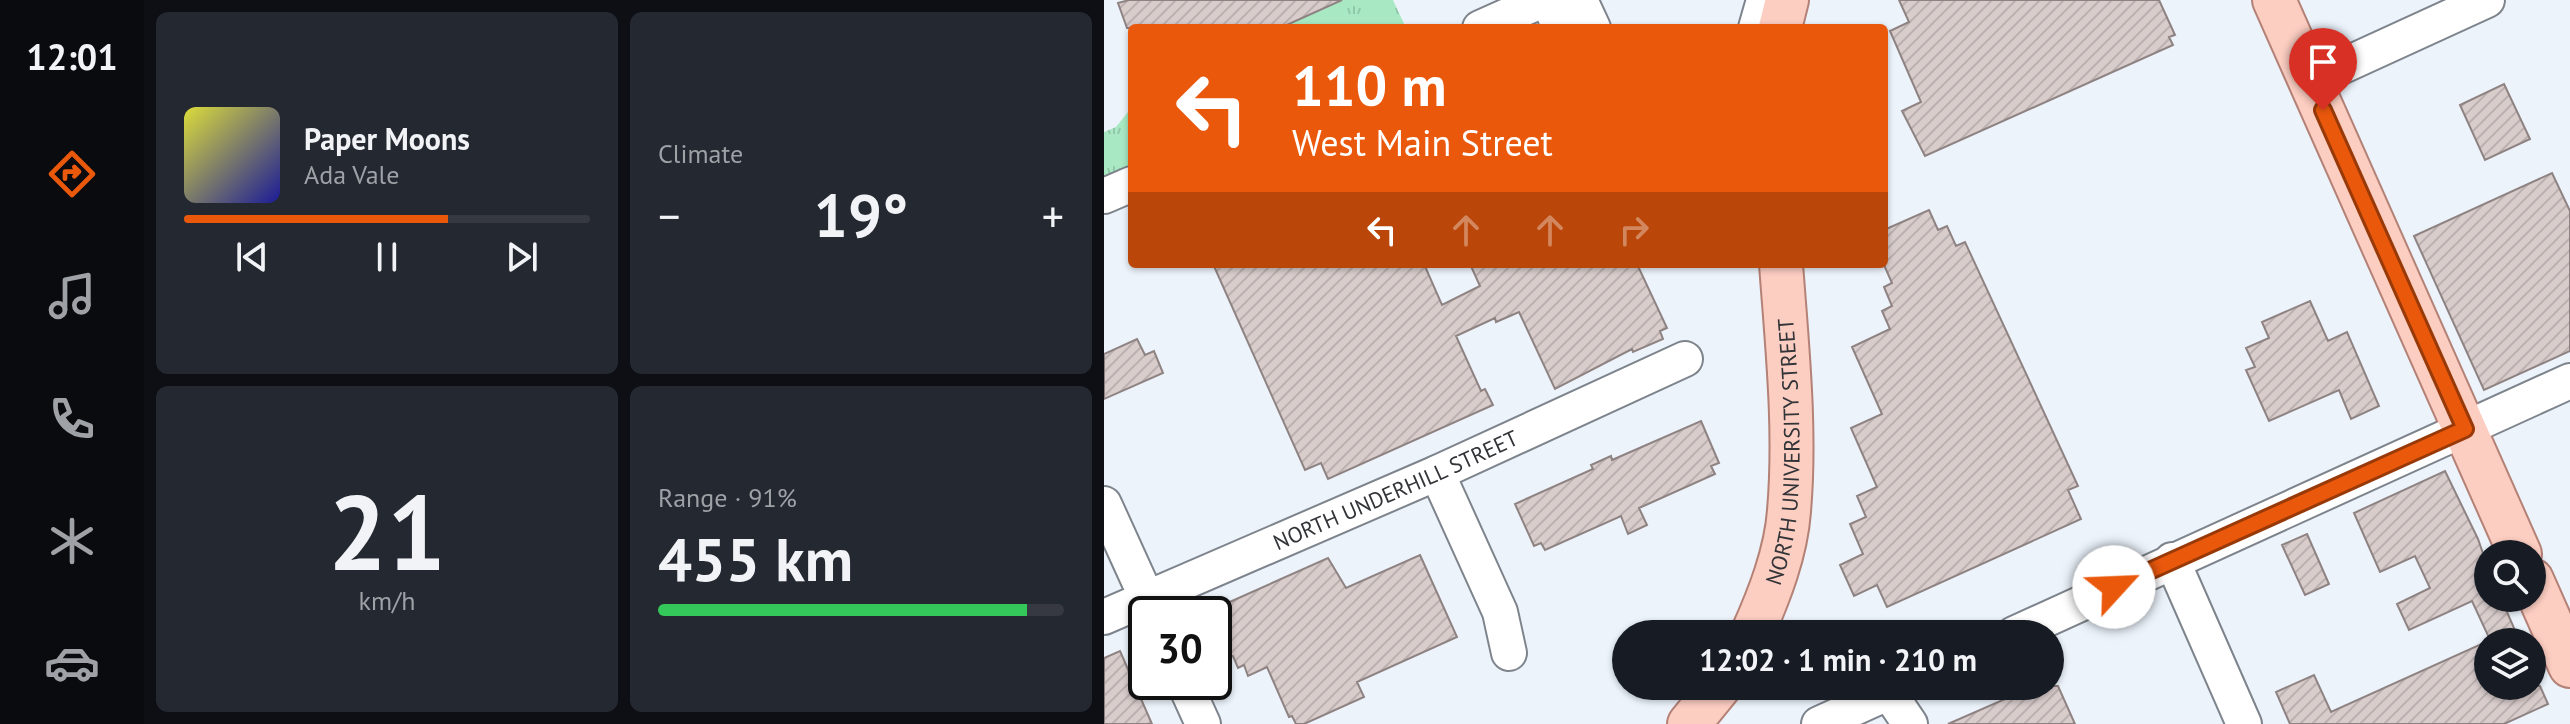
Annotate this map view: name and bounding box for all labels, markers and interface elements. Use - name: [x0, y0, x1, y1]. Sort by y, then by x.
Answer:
- pin: [2289, 28, 2357, 110]
- text: 12:01: [26, 33, 118, 80]
- icon: arrive: [2301, 40, 2345, 84]
- text: 110 m: [1292, 49, 1447, 121]
- icon: left: [1160, 56, 1264, 160]
- text: Paper Moons: [304, 119, 470, 158]
- text: West Main Street: [1292, 119, 1553, 166]
- text: Climate: [658, 137, 743, 170]
- icon: directions: [44, 146, 100, 202]
- text: Ada Vale: [304, 158, 399, 191]
- text: 19°: [814, 176, 908, 254]
- text: −: [658, 187, 680, 244]
- text: +: [1042, 187, 1064, 244]
- icon: left: [1360, 208, 1404, 252]
- icon: ahead: [1444, 208, 1488, 252]
- icon: ahead: [1528, 208, 1572, 252]
- icon: right: [1612, 208, 1656, 252]
- icon: previous: [230, 235, 274, 279]
- icon: pause: [365, 235, 409, 279]
- icon: next: [500, 235, 544, 279]
- icon: music: [44, 268, 100, 324]
- street label: NORTH UNIVERSITY STREET: [1759, 317, 1806, 588]
- icon: phone: [44, 391, 100, 447]
- street label: NORTH UNDERHILL STREET: [1269, 424, 1522, 556]
- text: 21: [328, 464, 446, 599]
- text: Range · 91%: [658, 481, 797, 514]
- icon: climate: [44, 513, 100, 569]
- text: 455 km: [658, 520, 853, 598]
- map controls: [2474, 540, 2546, 700]
- button: search: [2474, 540, 2546, 612]
- position arrow: [2072, 545, 2156, 629]
- text: km/h: [359, 584, 416, 617]
- speed limit sign: 30: [1128, 596, 1232, 700]
- button: layers: [2474, 628, 2546, 700]
- icon: car: [44, 635, 100, 691]
- text: 12:02 · 1 min · 210 m: [1699, 640, 1977, 679]

